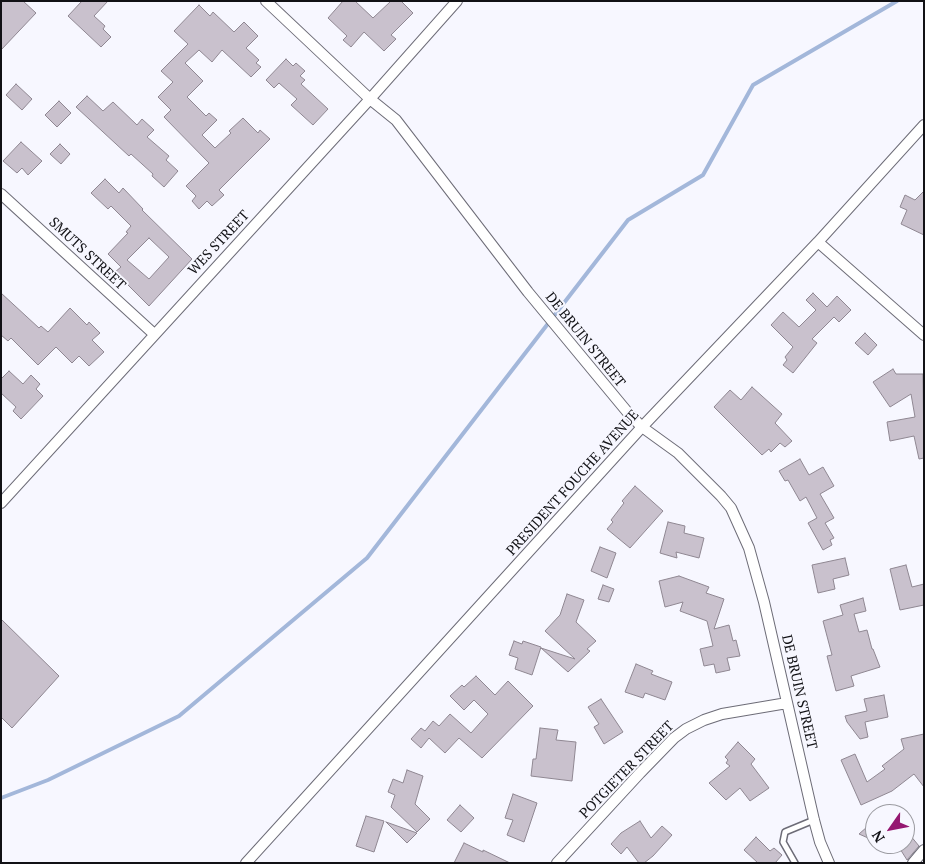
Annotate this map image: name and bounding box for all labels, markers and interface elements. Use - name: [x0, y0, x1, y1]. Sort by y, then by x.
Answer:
- street label: WES STREET: [185, 207, 253, 279]
- street label: SMUTS STREET: [45, 214, 129, 294]
- street label: DE BRUIN STREET: [542, 289, 628, 391]
- street label: PRESIDENT FOUCHE AVENUE: [503, 407, 643, 559]
- street label: DE BRUIN STREET: [778, 633, 820, 751]
- street label: POTGIETER STREET: [576, 718, 678, 822]
- north arrow: [865, 804, 915, 854]
- text: N: [867, 827, 889, 847]

